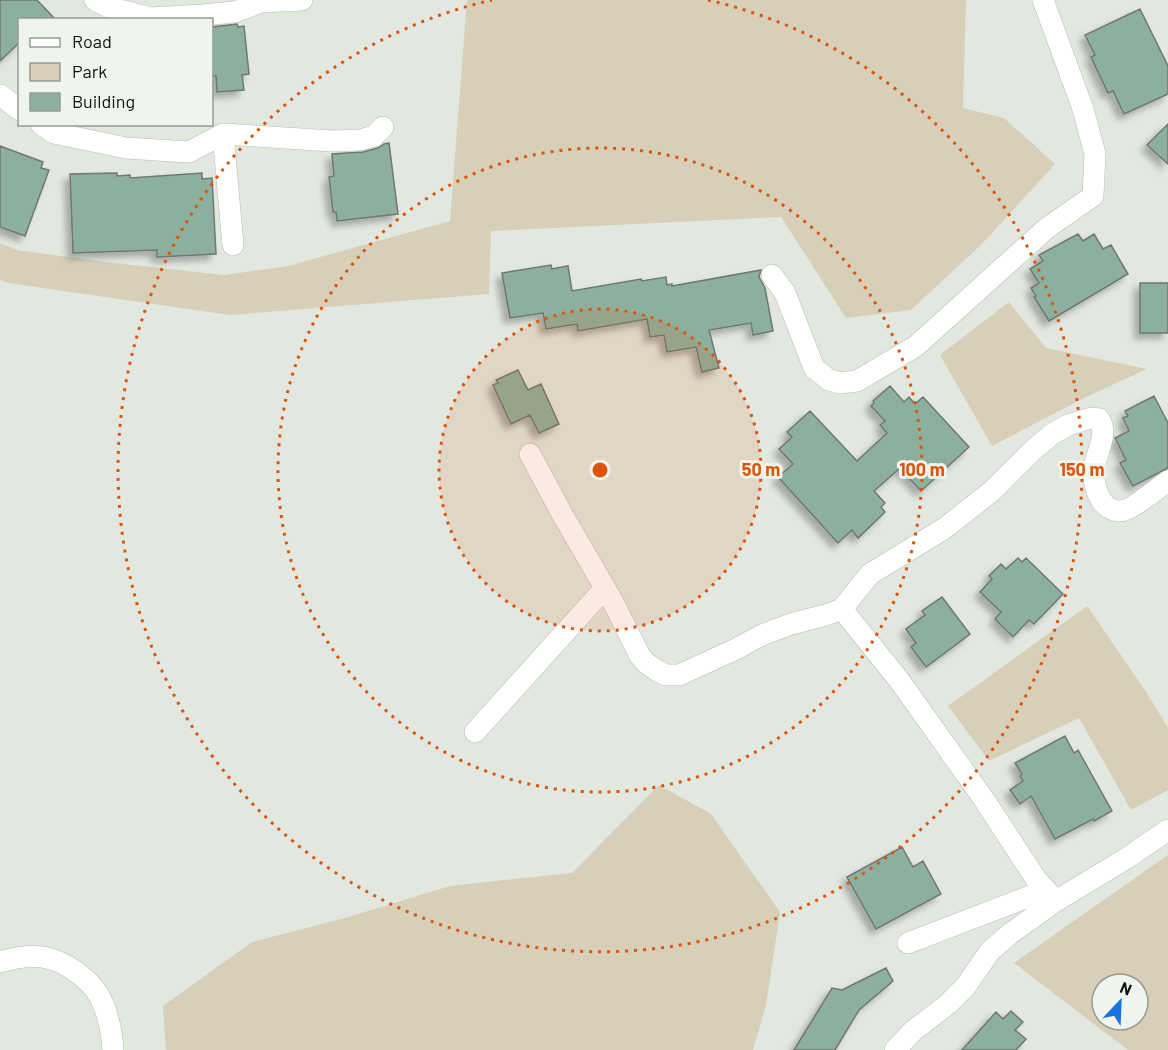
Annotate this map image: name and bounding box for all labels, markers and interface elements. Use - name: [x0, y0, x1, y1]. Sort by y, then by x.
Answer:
- legend: [18, 18, 213, 126]
- text: Road: [72, 30, 112, 52]
- text: Park: [72, 60, 107, 82]
- text: Building: [72, 90, 135, 112]
- text: 50 m: [742, 458, 780, 480]
- text: 100 m: [899, 458, 945, 480]
- text: 150 m: [1060, 458, 1104, 480]
- centre of rings: [590, 460, 610, 480]
- north arrow: [1090, 972, 1150, 1032]
- text: N: [1117, 977, 1135, 999]

